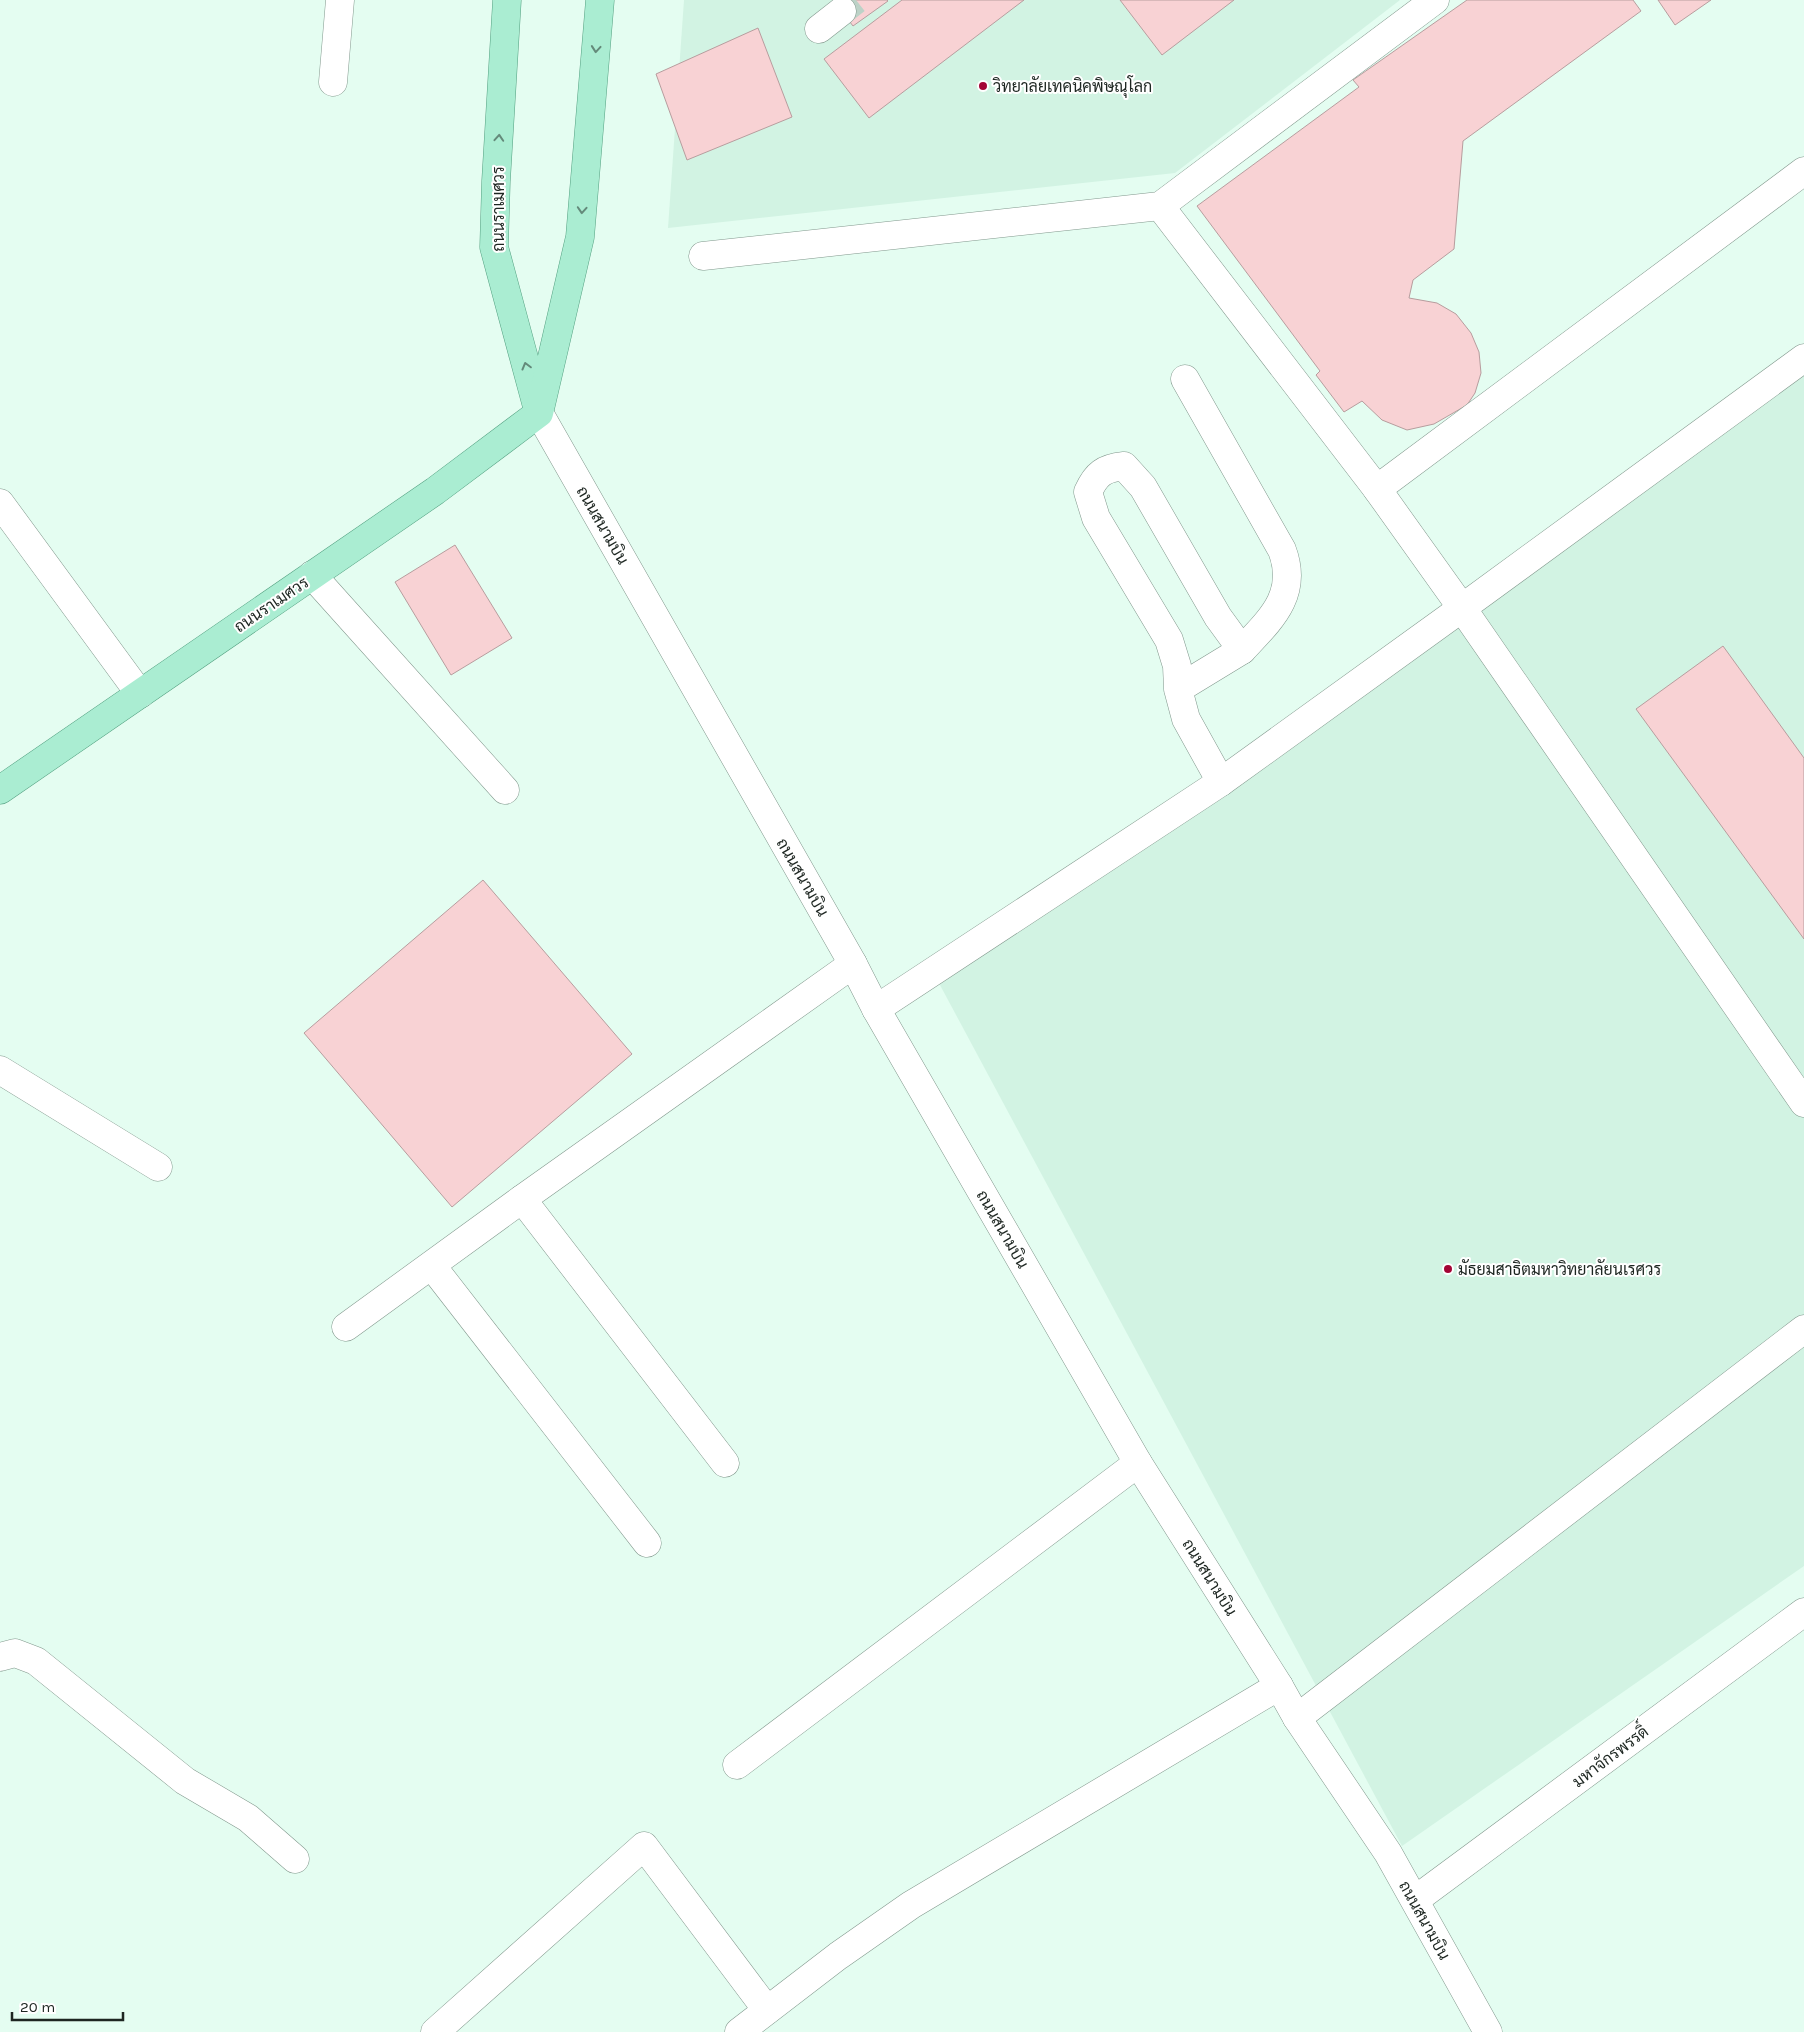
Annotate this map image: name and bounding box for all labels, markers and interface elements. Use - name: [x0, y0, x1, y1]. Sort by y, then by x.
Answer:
- one-way arrow: [591, 45, 602, 53]
- place label: วิทยาลัยเทคนิคพิษณุโลก: [992, 75, 1152, 98]
- marker: วิทยาลัยเทคนิคพิษณุโลก: [977, 80, 989, 92]
- one-way arrow: [493, 134, 504, 142]
- street label: ถนนราเมศวร: [489, 166, 508, 252]
- one-way arrow: [576, 207, 587, 215]
- one-way arrow: [522, 363, 532, 371]
- street label: ถนนสนามบิน: [573, 483, 633, 568]
- street label: ถนนราเมศวร: [231, 572, 312, 636]
- street label: ถนนสนามบิน: [773, 835, 833, 920]
- street label: ถนนสนามบิน: [973, 1187, 1033, 1272]
- place label: มัธยมสาธิตมหาวิทยาลัยนเรศวร: [1458, 1259, 1661, 1279]
- marker: มัธยมสาธิตมหาวิทยาลัยนเรศวร: [1442, 1263, 1454, 1275]
- street label: ถนนสนามบิน: [1178, 1535, 1241, 1619]
- street label: มหาจักรพรรดิ์: [1565, 1717, 1652, 1791]
- street label: ถนนสนามบิน: [1395, 1877, 1454, 1963]
- scale bar: [12, 1990, 124, 2022]
- text: 20 m: [20, 1998, 55, 2016]

